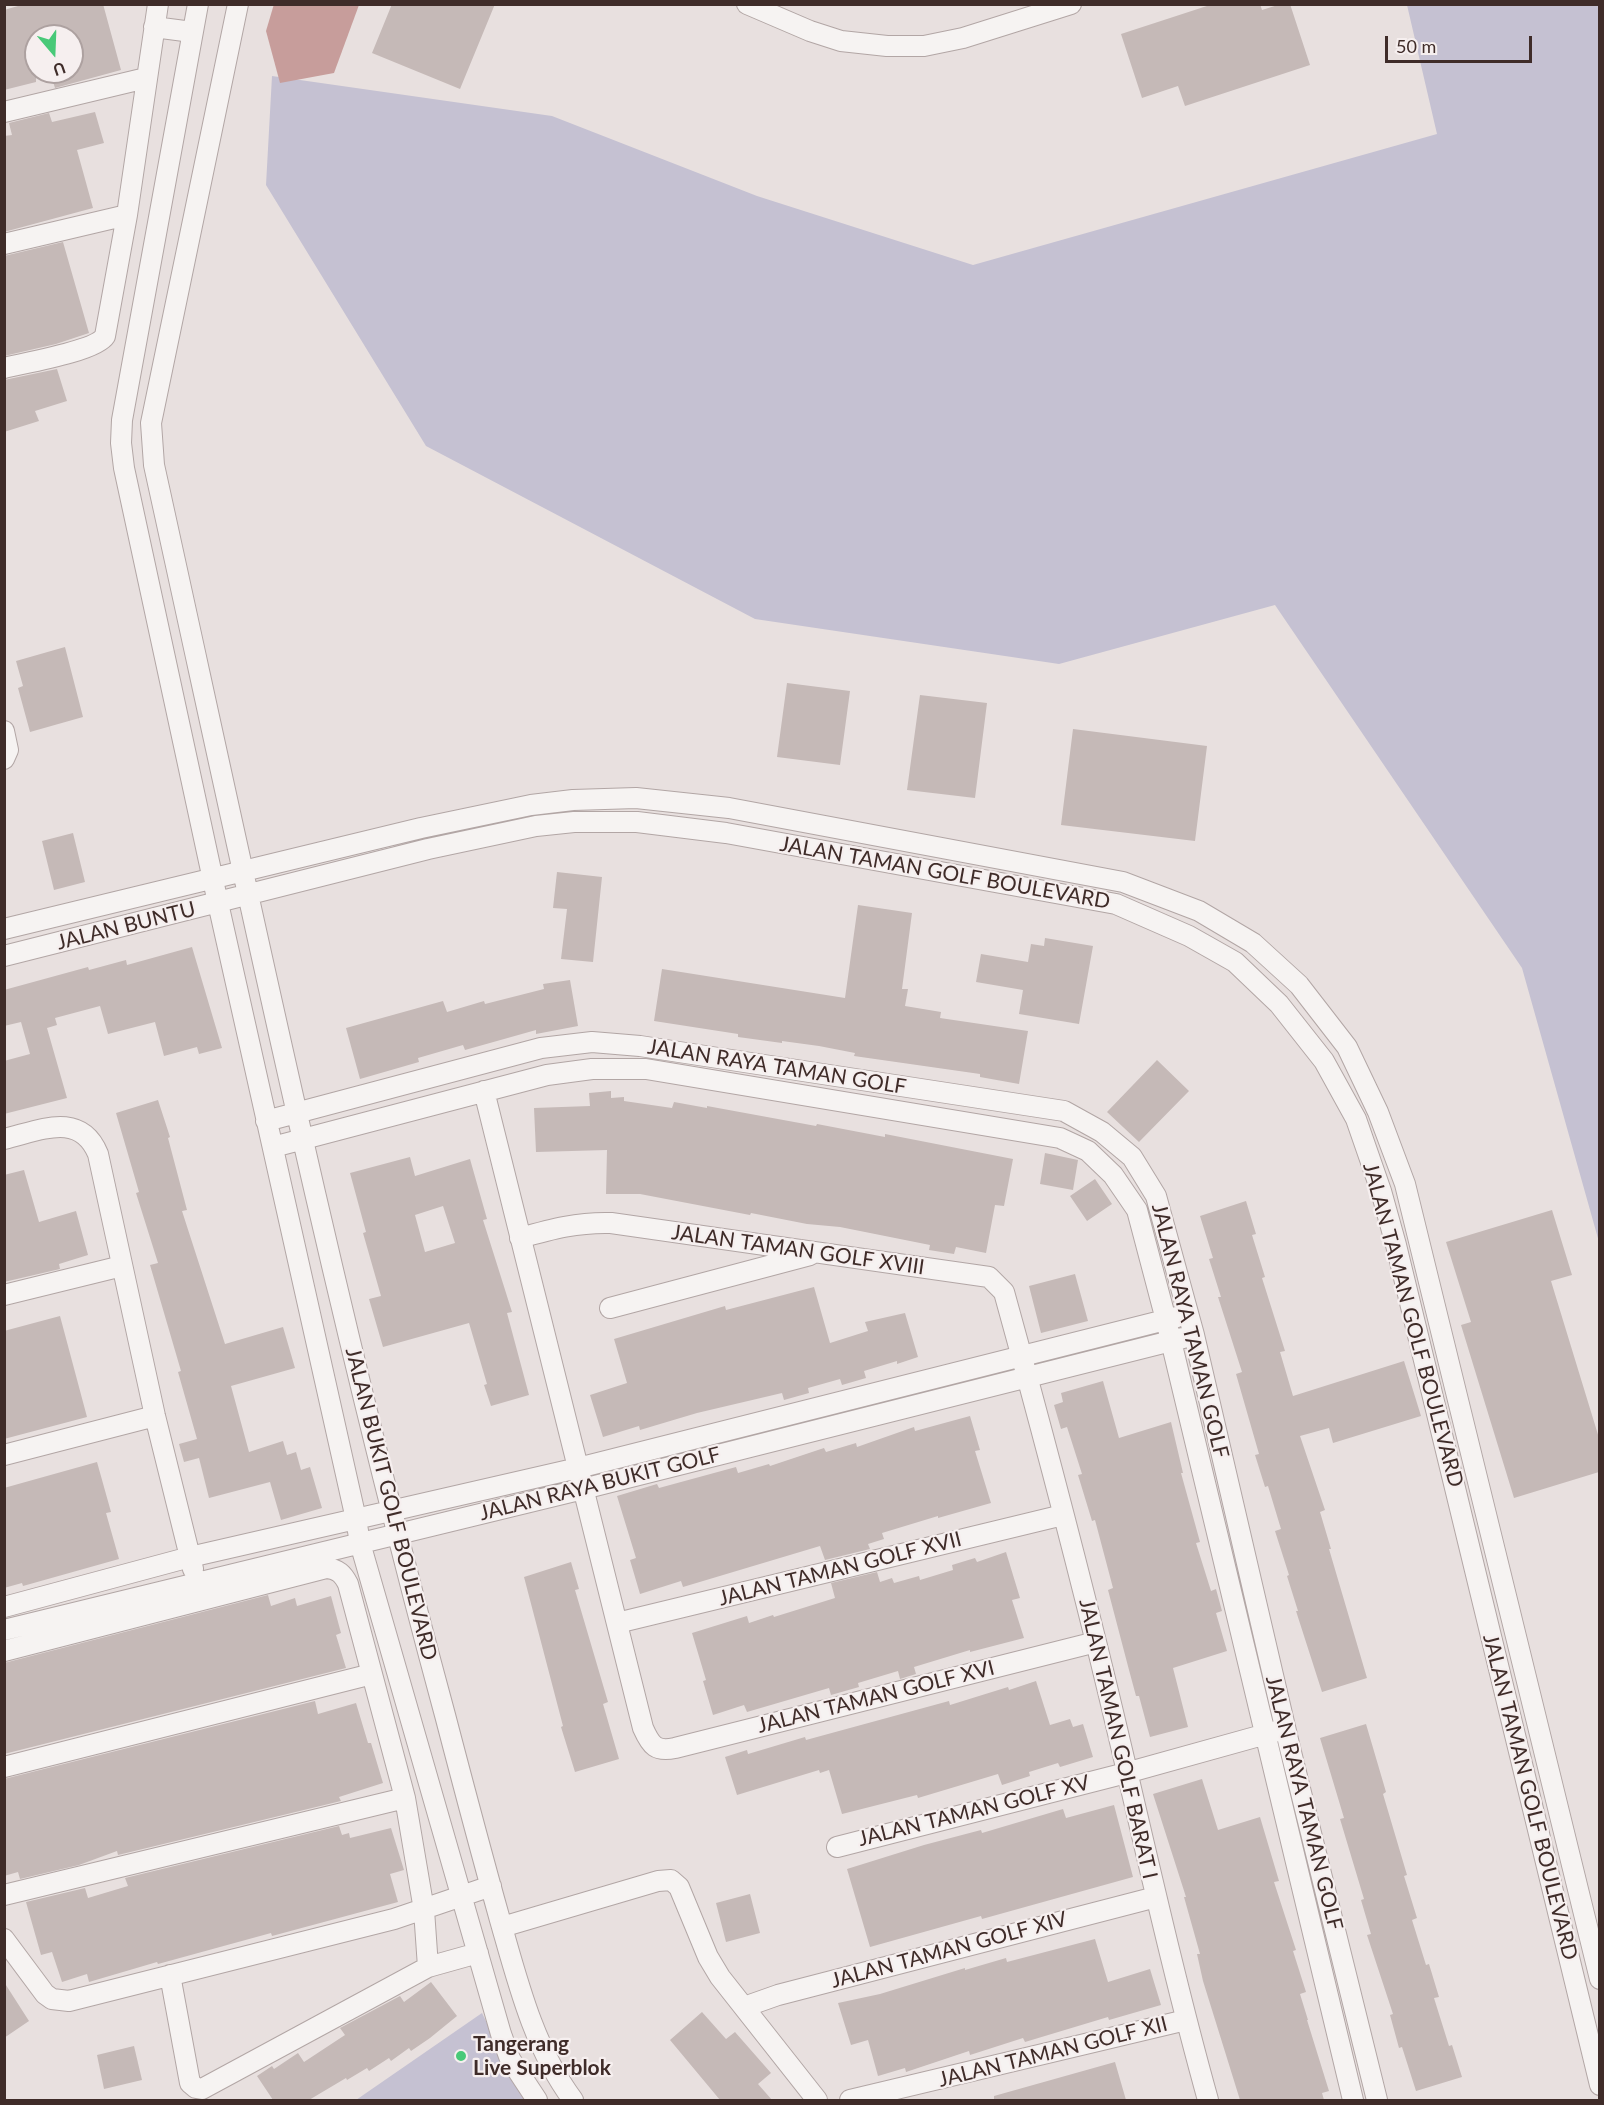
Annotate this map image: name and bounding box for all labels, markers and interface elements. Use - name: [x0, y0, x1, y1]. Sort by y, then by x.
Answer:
- north arrow: [24, 24, 84, 84]
- scale bar: [1388, 24, 1535, 62]
- text: 50 m: [1396, 35, 1436, 57]
- text: U: [51, 59, 68, 81]
- street label: JALAN TAMAN GOLF BOULEVARD: [778, 832, 1112, 914]
- street label: JALAN BUNTU: [54, 897, 198, 955]
- street label: JALAN RAYA TAMAN GOLF: [646, 1034, 908, 1100]
- street label: JALAN TAMAN GOLF BOULEVARD: [1357, 1160, 1469, 1490]
- street label: JALAN RAYA TAMAN GOLF: [1146, 1201, 1234, 1461]
- street label: JALAN TAMAN GOLF XVIII: [670, 1220, 926, 1280]
- street label: JALAN BUKIT GOLF BOULEVARD: [340, 1345, 442, 1663]
- street label: JALAN RAYA BUKIT GOLF: [477, 1442, 723, 1526]
- street label: JALAN TAMAN GOLF XVII: [716, 1527, 964, 1611]
- street label: JALAN TAMAN GOLF BARAT I: [1073, 1596, 1163, 1882]
- street label: JALAN TAMAN GOLF BOULEVARD: [1477, 1631, 1583, 1963]
- street label: JALAN TAMAN GOLF XVI: [755, 1655, 997, 1739]
- street label: JALAN RAYA TAMAN GOLF: [1260, 1673, 1348, 1933]
- street label: JALAN TAMAN GOLF XV: [856, 1770, 1092, 1852]
- street label: JALAN TAMAN GOLF XIV: [828, 1906, 1070, 1994]
- street label: JALAN TAMAN GOLF XII: [936, 2011, 1170, 2093]
- place label: Tangerang Live Superblok: [473, 2031, 611, 2081]
- marker: Tangerang Live Superblok: [454, 2049, 468, 2063]

